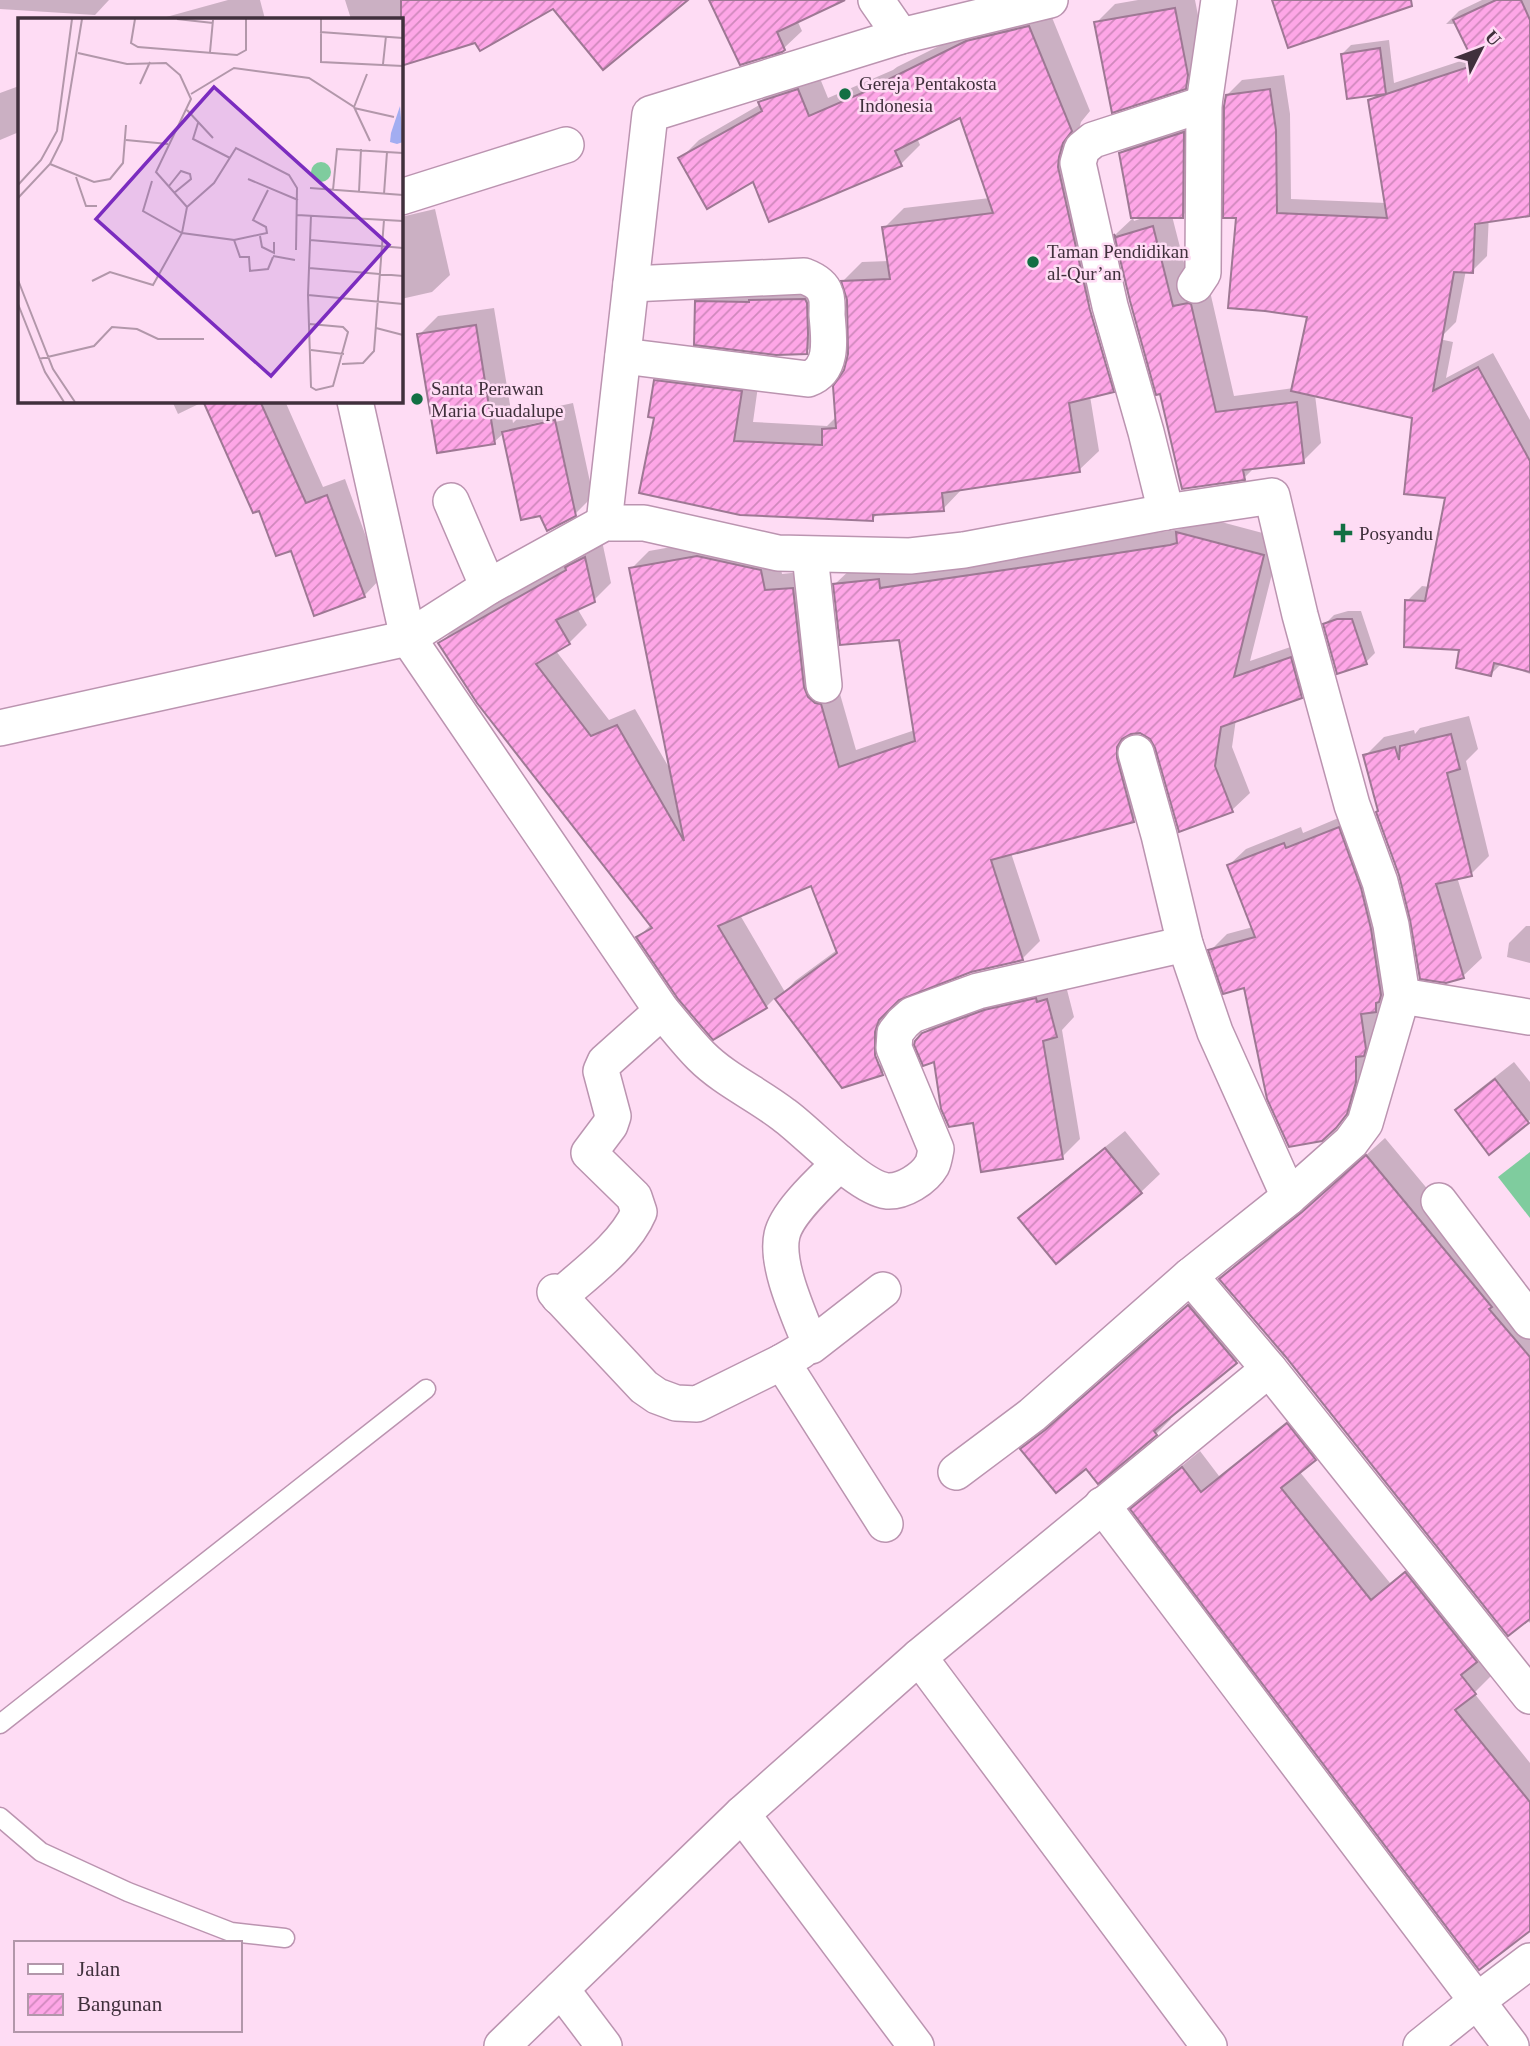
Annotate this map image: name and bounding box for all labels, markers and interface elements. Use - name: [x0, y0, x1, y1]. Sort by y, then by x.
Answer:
- north arrow: [1446, 14, 1516, 84]
- inset map: [18, 18, 402, 402]
- text: U: [1481, 26, 1506, 50]
- place label: Gereja Pentakosta Indonesia: [859, 73, 997, 116]
- marker: Gereja Pentakosta Indonesia: [837, 86, 853, 102]
- place label: Taman Pendidikan al-Qur’an: [1047, 241, 1189, 284]
- marker: Taman Pendidikan al-Qur’an: [1025, 254, 1041, 270]
- place label: Santa Perawan Maria Guadalupe: [431, 378, 563, 421]
- marker: Santa Perawan Maria Guadalupe: [409, 391, 425, 407]
- marker: Posyandu: [1333, 523, 1353, 543]
- place label: Posyandu: [1359, 523, 1433, 544]
- legend: [14, 1941, 242, 2032]
- text: Jalan: [77, 1957, 121, 1981]
- text: Bangunan: [77, 1992, 163, 2016]

